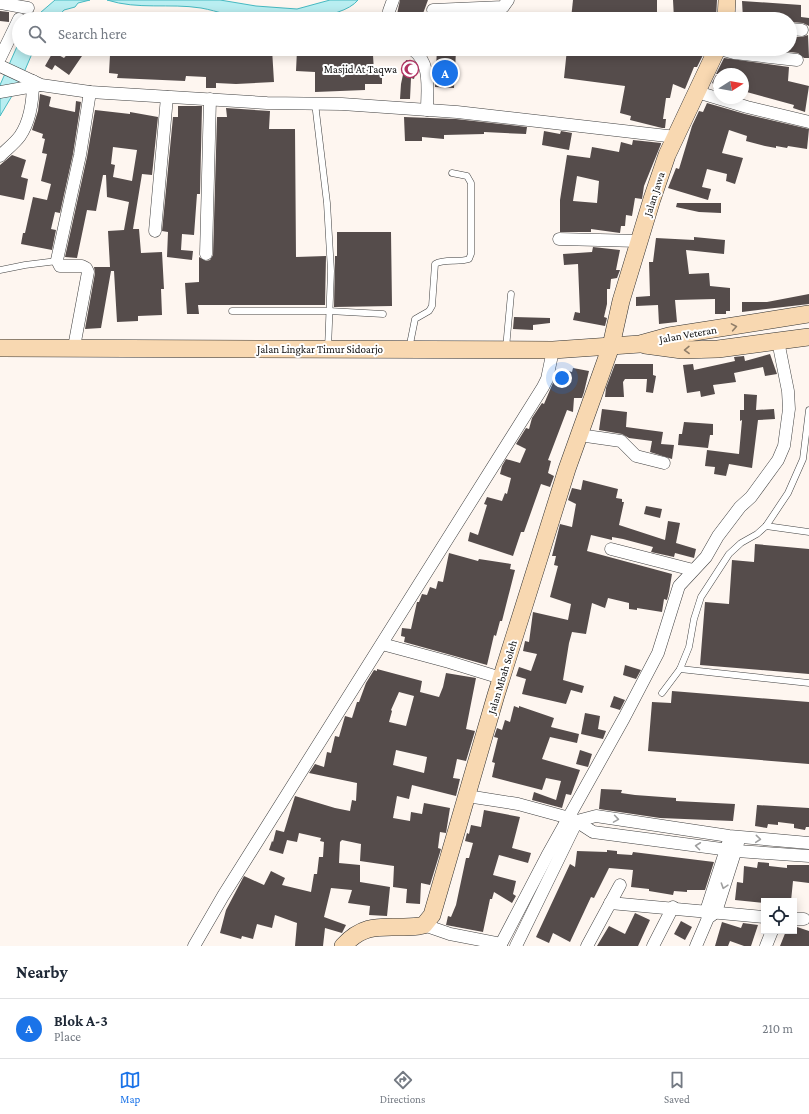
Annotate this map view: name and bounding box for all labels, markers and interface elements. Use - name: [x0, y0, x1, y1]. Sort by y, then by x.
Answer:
- search box: [12, 12, 797, 56]
- icon: search: [26, 23, 48, 45]
- text: Search here: [58, 26, 127, 42]
- pin: A: [432, 58, 458, 88]
- mosque icon: Masjid At Taqwa: [400, 59, 420, 79]
- place label: Masjid At Taqwa: [324, 63, 397, 76]
- north arrow: [713, 68, 749, 104]
- street label: Jalan Jawa: [641, 170, 668, 219]
- street label: Jalan Veteran: [657, 323, 718, 346]
- one-way arrow: [731, 323, 737, 331]
- street label: Jalan Lingkar Timur Sidoarjo: [256, 343, 384, 356]
- one-way arrow: [684, 346, 690, 354]
- your location: [552, 368, 572, 388]
- street label: Jalan Mbah Soleh: [485, 639, 520, 717]
- one-way arrow: [613, 814, 619, 823]
- one-way arrow: [755, 834, 761, 843]
- one-way arrow: [695, 842, 701, 851]
- one-way arrow: [721, 882, 729, 889]
- map controls: [761, 898, 797, 934]
- button: locate: [761, 898, 797, 934]
- text: Nearby: [16, 963, 68, 982]
- text: Blok A-3: [54, 1013, 108, 1029]
- text: A: [25, 1021, 33, 1036]
- text: 210 m: [762, 1021, 793, 1036]
- text: Place: [54, 1029, 81, 1044]
- tab: Map: [119, 1069, 141, 1105]
- tab: Directions: [380, 1069, 425, 1105]
- tab: Saved: [664, 1069, 690, 1105]

